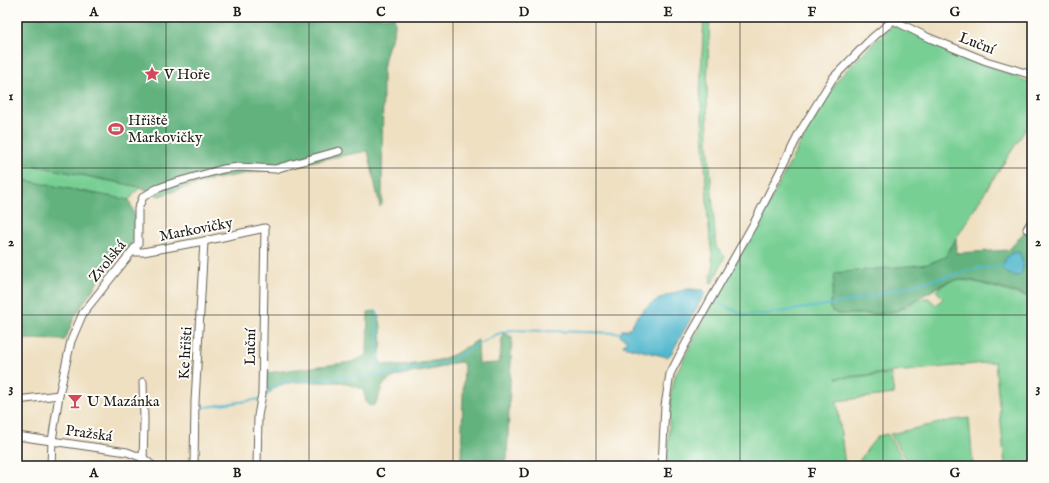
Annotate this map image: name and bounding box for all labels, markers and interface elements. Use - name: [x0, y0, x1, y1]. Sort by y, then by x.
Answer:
- text: A: [89, 4, 100, 21]
- text: B: [233, 4, 242, 21]
- text: C: [376, 4, 386, 21]
- text: D: [519, 4, 530, 21]
- text: E: [663, 4, 673, 21]
- text: F: [808, 4, 817, 21]
- text: G: [950, 4, 961, 21]
- street label: Luční: [956, 28, 998, 59]
- place icon: V Hoře: [143, 65, 161, 83]
- place label: V Hoře: [163, 65, 210, 84]
- text: 1: [9, 88, 14, 105]
- text: 1: [1036, 88, 1041, 105]
- place label: Hřiště Markovičky: [128, 111, 203, 147]
- sports icon: Hřiště Markovičky: [107, 120, 125, 138]
- street label: Markovičky: [158, 213, 235, 246]
- text: 2: [8, 234, 14, 251]
- text: 2: [1035, 234, 1041, 251]
- street label: Zvolská: [85, 236, 130, 286]
- street label: Ke hřišti: [175, 326, 196, 380]
- street label: Luční: [241, 327, 260, 366]
- text: 3: [9, 380, 14, 397]
- text: 3: [1036, 380, 1041, 397]
- bar icon: U Mazánka: [66, 392, 84, 410]
- place label: U Mazánka: [87, 392, 160, 411]
- street label: Pražská: [64, 421, 114, 446]
- text: A: [89, 465, 100, 482]
- text: B: [233, 465, 242, 482]
- text: C: [376, 465, 386, 482]
- text: D: [519, 465, 530, 482]
- text: E: [663, 465, 673, 482]
- text: F: [808, 465, 817, 482]
- text: G: [950, 465, 961, 482]

